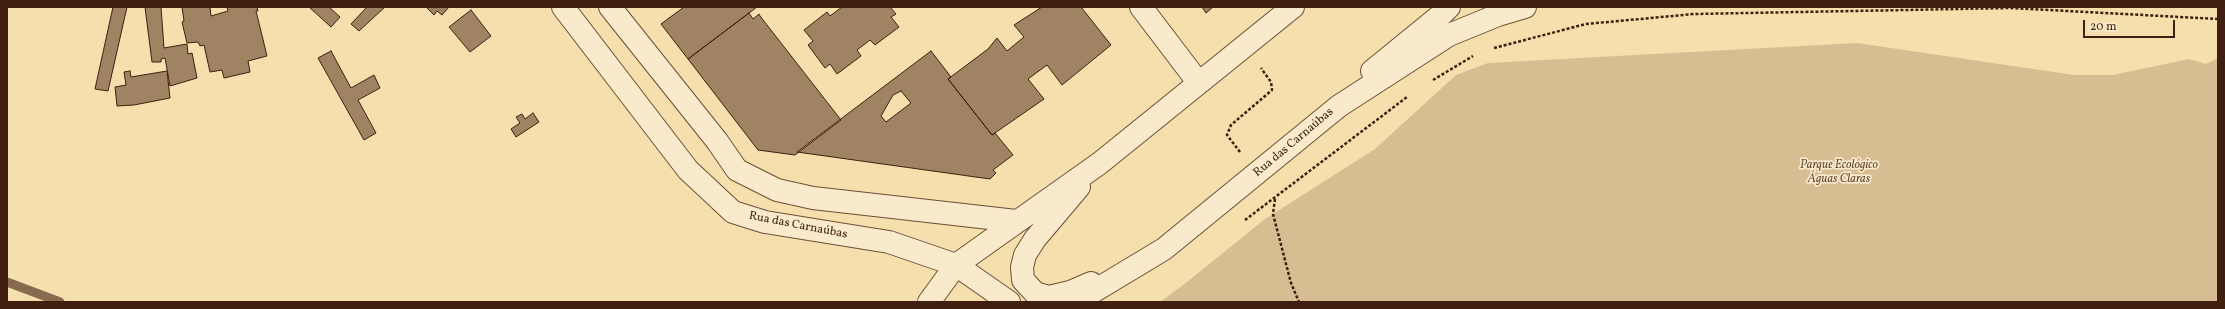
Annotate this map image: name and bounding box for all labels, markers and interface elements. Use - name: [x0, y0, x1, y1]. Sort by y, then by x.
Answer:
- scale bar: [2085, 12, 2177, 38]
- text: 20 m: [2090, 19, 2117, 35]
- street label: Rua das Carnaúbas: [1251, 105, 1337, 181]
- park label: Parque Ecológico Águas Claras: [1800, 159, 1878, 187]
- street label: Rua das Carnaúbas: [748, 209, 848, 243]

